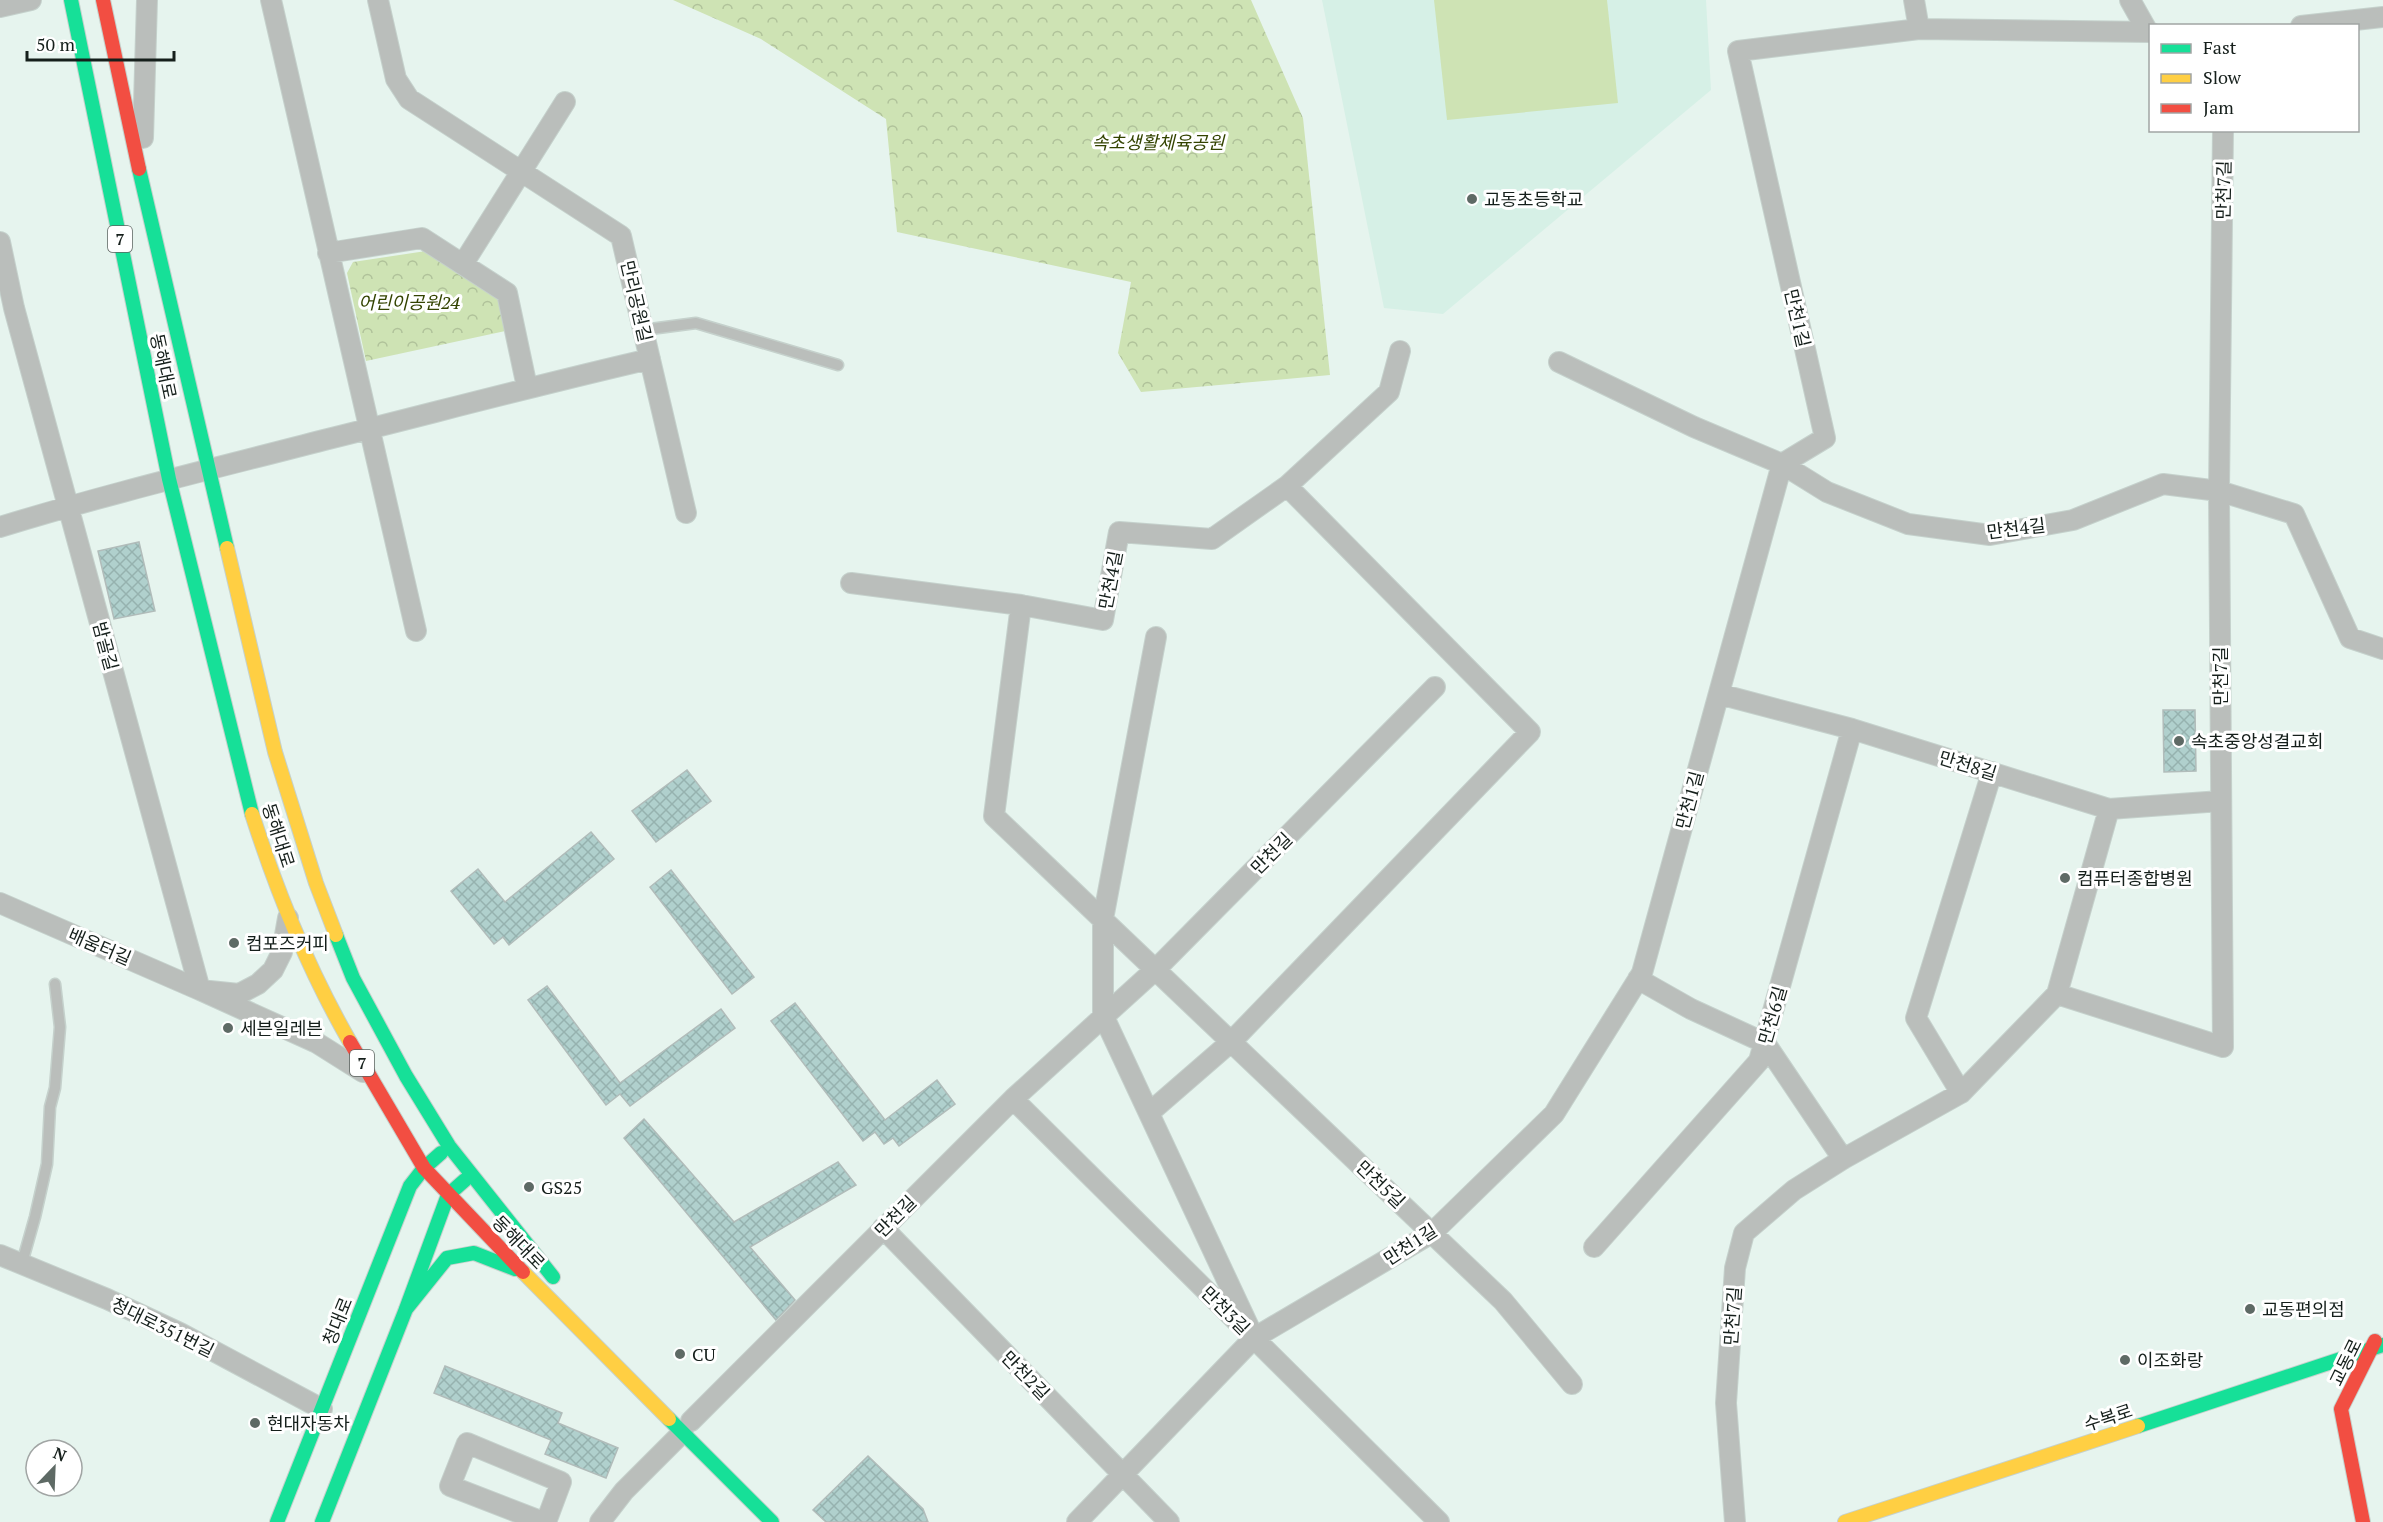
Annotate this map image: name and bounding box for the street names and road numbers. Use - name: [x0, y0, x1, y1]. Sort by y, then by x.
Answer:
- street label: 만천7길: [2210, 160, 2236, 220]
- road number: 7: [108, 226, 132, 252]
- street label: 만리공원길: [616, 258, 658, 344]
- street label: 만천1길: [1780, 286, 1816, 350]
- street label: 동해대로: [145, 331, 183, 401]
- street label: 만천4길: [1985, 512, 2047, 544]
- street label: 만천4길: [1093, 549, 1127, 611]
- street label: 밤골길: [88, 619, 124, 673]
- street label: 만천7길: [2208, 646, 2232, 706]
- street label: 만천8길: [1936, 745, 2000, 785]
- street label: 만천1길: [1670, 768, 1708, 832]
- street label: 동해대로: [257, 800, 301, 870]
- street label: 만천길: [1245, 827, 1297, 879]
- street label: 배움터길: [65, 922, 135, 970]
- street label: 만천6길: [1752, 983, 1792, 1047]
- road number: 7: [350, 1050, 374, 1076]
- street label: 만천5길: [1351, 1155, 1411, 1213]
- street label: 만천길: [869, 1190, 921, 1242]
- street label: 동해대로: [487, 1210, 551, 1274]
- street label: 만천1길: [1379, 1218, 1441, 1270]
- street label: 만천3길: [1197, 1281, 1255, 1339]
- street label: 만천7길: [1718, 1286, 1746, 1346]
- street label: 청대로351번길: [108, 1292, 218, 1362]
- street label: 청대로: [317, 1293, 357, 1349]
- street label: 교동로: [2323, 1334, 2367, 1390]
- street label: 만천2길: [997, 1345, 1055, 1405]
- street label: 수복로: [2081, 1398, 2135, 1436]

